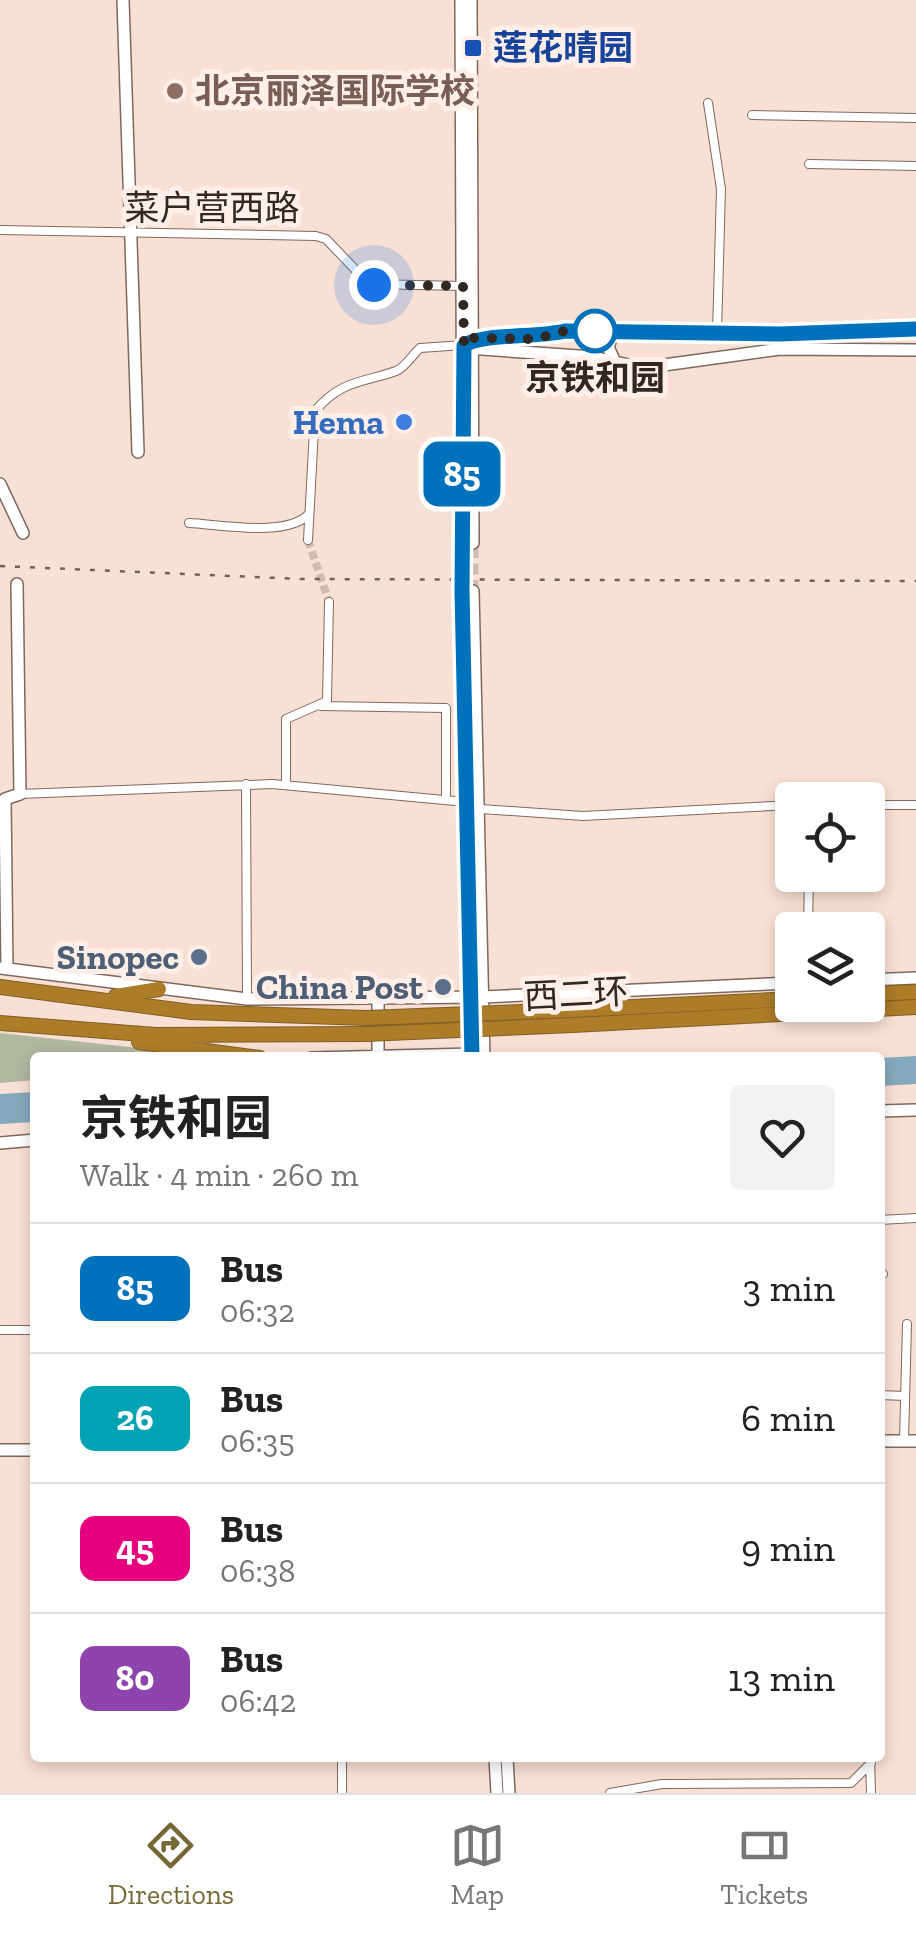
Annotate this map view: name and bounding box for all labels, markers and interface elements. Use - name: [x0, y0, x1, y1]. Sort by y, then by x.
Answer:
- place label: 莲花晴园: [493, 27, 633, 69]
- marker: 莲花晴园: [462, 37, 484, 59]
- place label: 北京丽泽国际学校: [195, 70, 475, 112]
- marker: 北京丽泽国际学校: [164, 80, 186, 102]
- street label: 菜户营西路: [124, 187, 300, 229]
- your location: [349, 260, 399, 310]
- marker: 京铁和园: [574, 310, 616, 352]
- place label: 京铁和园: [525, 357, 665, 399]
- place label: Hema: [293, 401, 384, 443]
- marker: Hema: [393, 411, 415, 433]
- line badge: 85: [417, 442, 507, 506]
- text: 85: [443, 453, 481, 495]
- map controls: [775, 782, 885, 1022]
- button: locate: [775, 782, 885, 892]
- button: layers: [775, 912, 885, 1022]
- place label: Sinopec: [57, 936, 179, 978]
- marker: Sinopec: [188, 946, 210, 968]
- place label: China Post: [256, 966, 424, 1008]
- street label: 西二环: [522, 970, 630, 1018]
- marker: China Post: [432, 976, 454, 998]
- button: heart: [730, 1085, 835, 1190]
- text: 京铁和园: [80, 1090, 272, 1147]
- text: Walk · 4 min · 260 m: [80, 1156, 358, 1194]
- text: Bus: [220, 1246, 283, 1292]
- text: 3 min: [743, 1265, 835, 1311]
- text: 85: [116, 1267, 154, 1309]
- text: 06:32: [220, 1292, 295, 1330]
- text: Bus: [220, 1376, 283, 1422]
- text: 6 min: [741, 1395, 835, 1441]
- text: 26: [116, 1397, 154, 1439]
- text: 06:35: [220, 1422, 295, 1460]
- text: Bus: [220, 1506, 283, 1552]
- text: 9 min: [741, 1525, 835, 1571]
- text: 45: [116, 1527, 154, 1569]
- text: 06:38: [220, 1552, 295, 1590]
- text: Bus: [220, 1636, 283, 1682]
- text: 13 min: [728, 1655, 835, 1701]
- text: 80: [115, 1657, 155, 1699]
- text: 06:42: [220, 1682, 296, 1720]
- tab: Directions: [108, 1818, 234, 1911]
- tab: Map: [450, 1818, 505, 1911]
- tab: Tickets: [720, 1818, 808, 1911]

